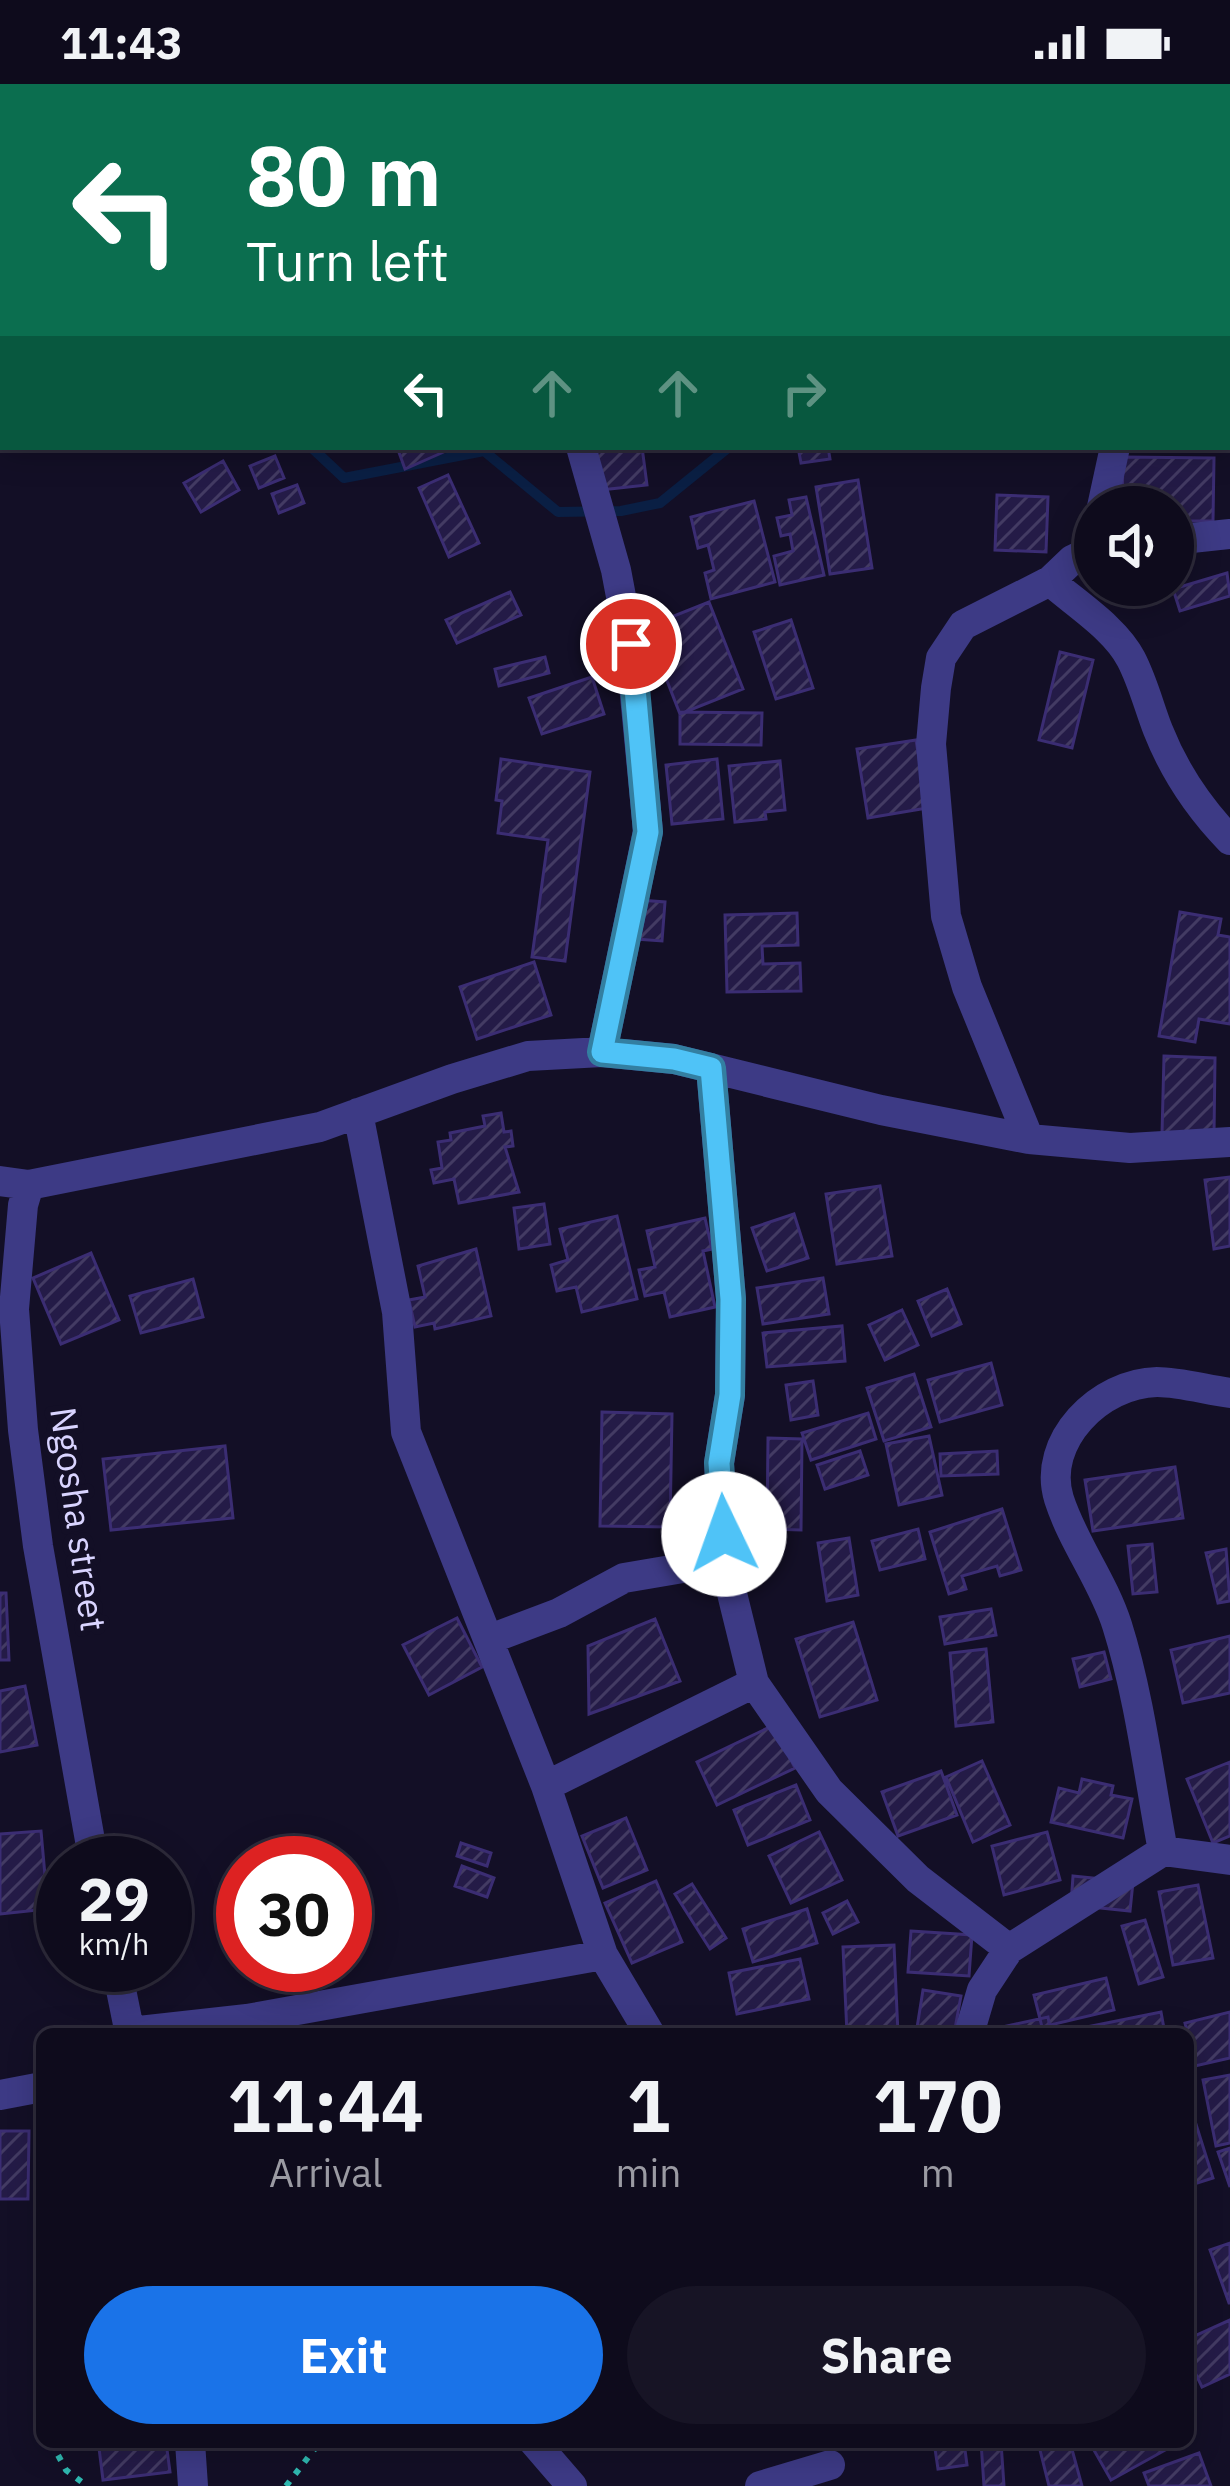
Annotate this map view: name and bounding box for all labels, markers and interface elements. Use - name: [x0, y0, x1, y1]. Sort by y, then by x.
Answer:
- text: 11:43: [60, 13, 183, 71]
- text: 80 m: [246, 120, 442, 229]
- icon: left: [48, 132, 204, 288]
- text: Turn left: [246, 226, 449, 296]
- icon: left: [393, 360, 459, 426]
- icon: ahead: [519, 360, 585, 426]
- icon: ahead: [645, 360, 711, 426]
- icon: right: [771, 360, 837, 426]
- map controls: [1074, 486, 1194, 606]
- button: sound: [1074, 486, 1194, 606]
- pin: [580, 593, 682, 695]
- icon: arrive: [598, 611, 664, 677]
- street label: Ngosha street: [40, 1404, 118, 1634]
- position arrow: [661, 1471, 787, 1597]
- speed limit sign: 30: [216, 1836, 372, 1992]
- text: 29: [78, 1859, 150, 1938]
- text: km/h: [79, 1924, 149, 1963]
- text: 11:44: [227, 2058, 424, 2152]
- text: 1: [627, 2058, 670, 2152]
- text: 170: [873, 2058, 1003, 2152]
- text: Arrival: [269, 2147, 383, 2198]
- text: min: [616, 2147, 681, 2198]
- text: m: [921, 2147, 955, 2198]
- button: Exit: [84, 2286, 603, 2424]
- button: Share: [627, 2286, 1146, 2424]

